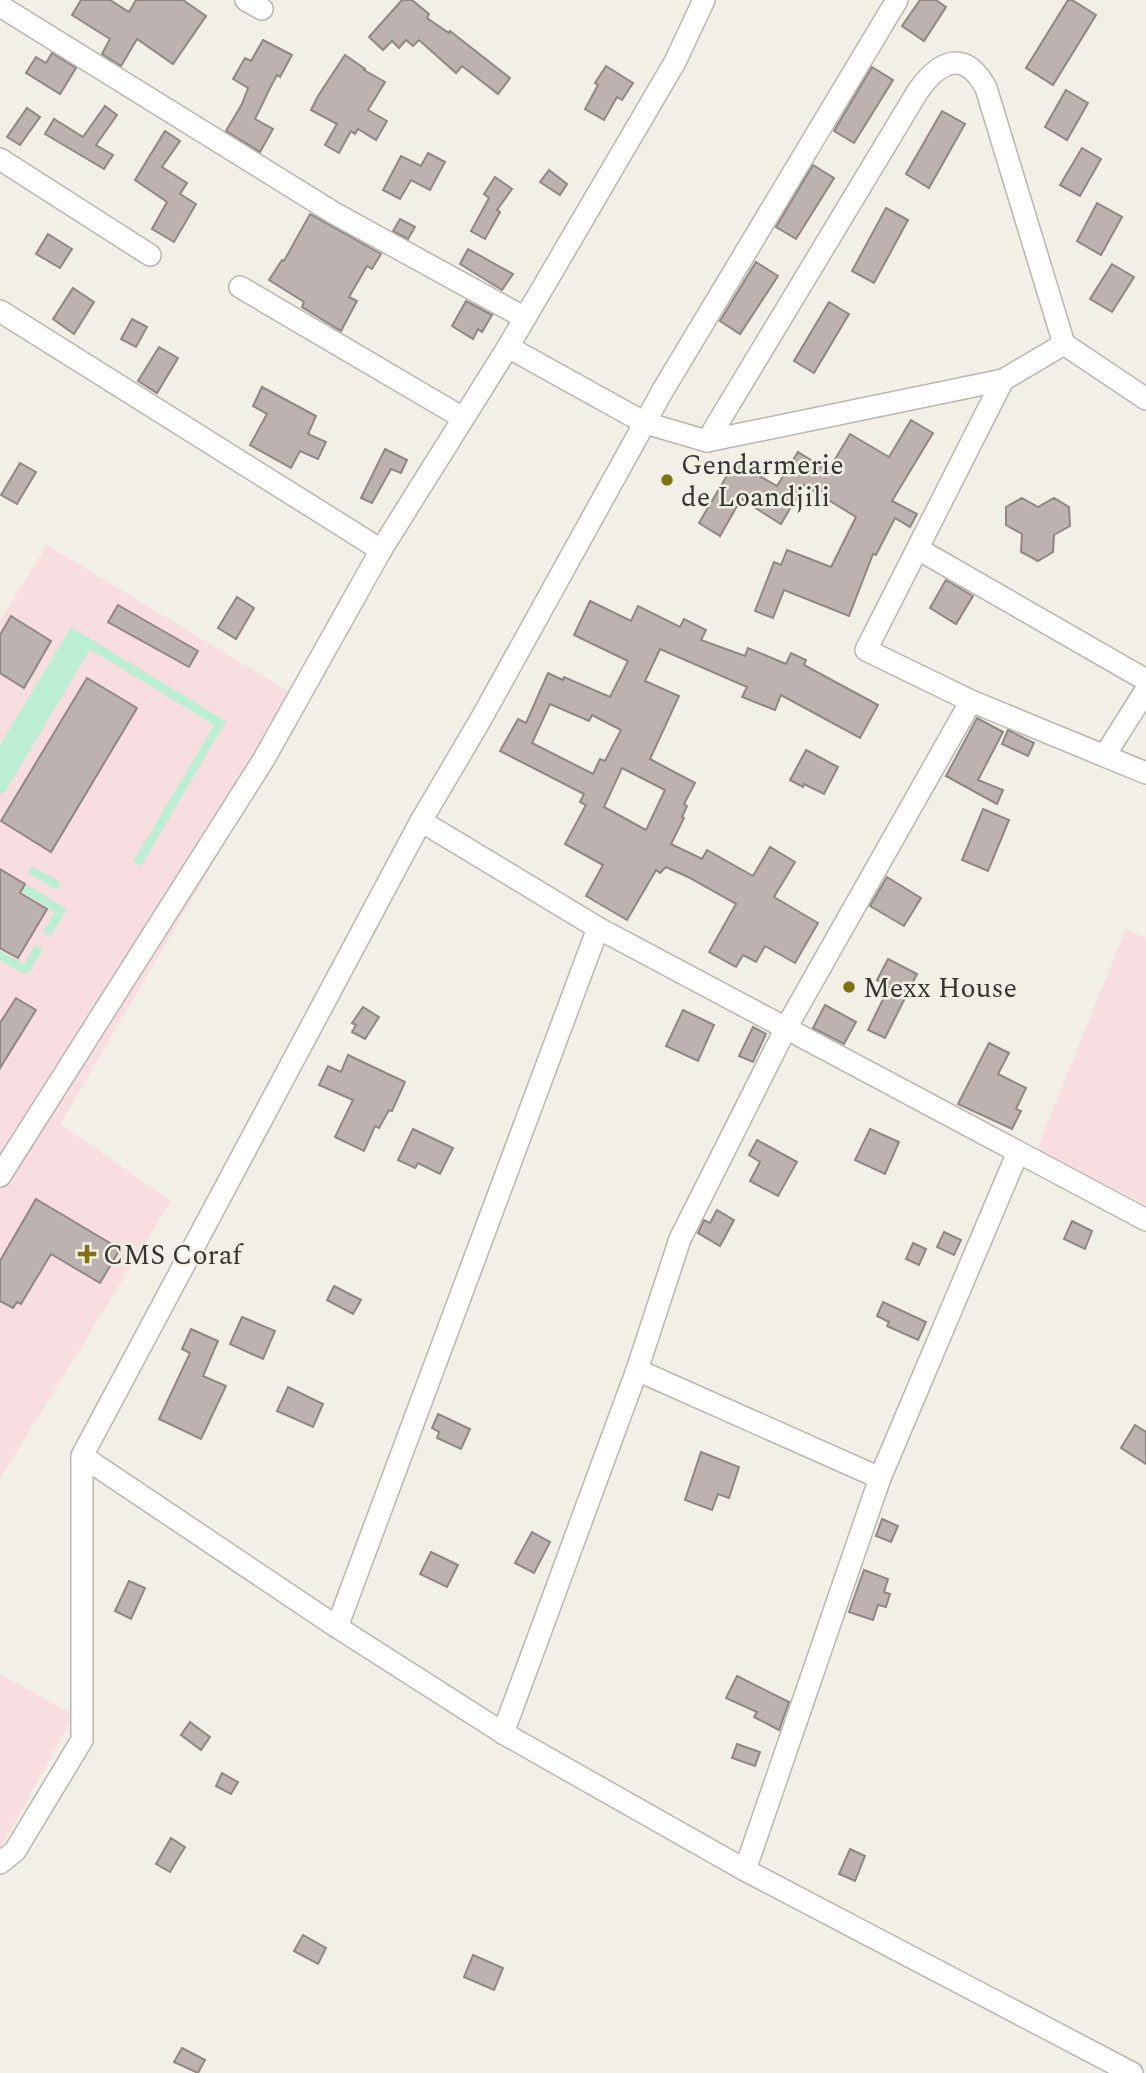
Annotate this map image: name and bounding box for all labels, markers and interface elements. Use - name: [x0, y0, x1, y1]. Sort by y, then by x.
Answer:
- place label: Gendarmerie de Loandjili: [681, 444, 844, 519]
- marker: Gendarmerie de Loandjili: [659, 472, 675, 488]
- place label: Mexx House: [863, 967, 1017, 1010]
- marker: Mexx House: [841, 979, 857, 995]
- place label: CMS Coraf: [103, 1234, 244, 1277]
- marker: CMS Coraf: [77, 1244, 97, 1264]

